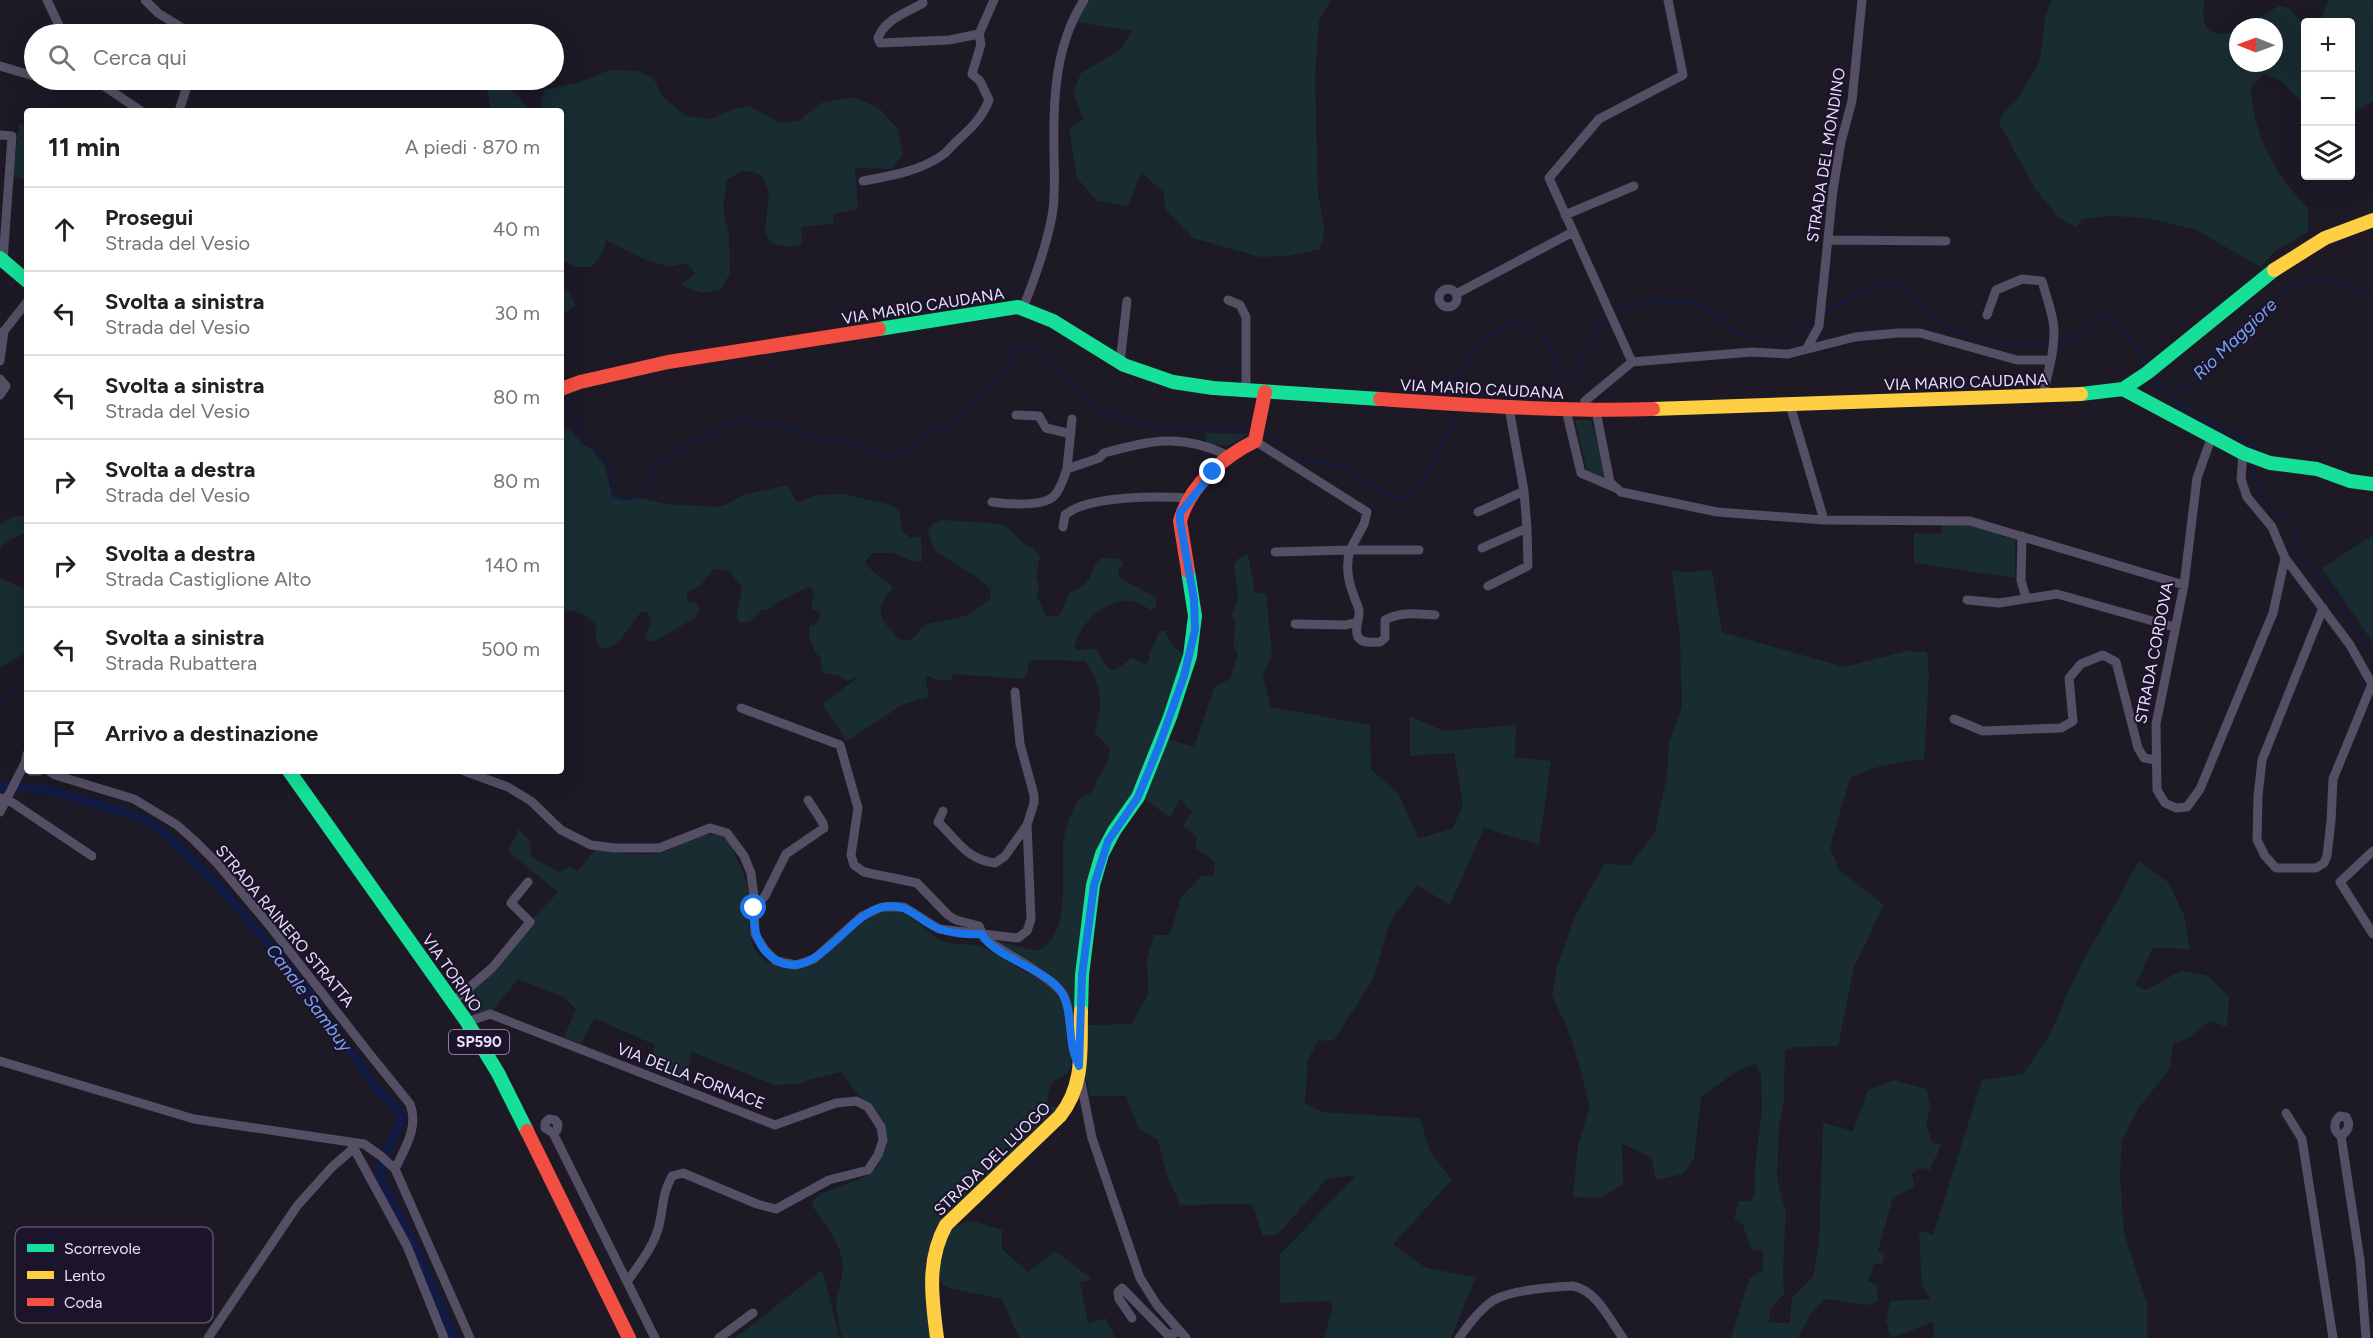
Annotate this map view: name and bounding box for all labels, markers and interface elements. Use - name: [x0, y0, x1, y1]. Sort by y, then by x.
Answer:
- north arrow: [2229, 18, 2283, 72]
- map controls: [2301, 18, 2355, 180]
- button: +: [2301, 18, 2355, 72]
- search box: [24, 24, 564, 90]
- icon: search: [45, 41, 78, 74]
- text: Cerca qui: [93, 44, 187, 71]
- street label: STRADA DEL MONDINO: [1803, 66, 1849, 244]
- button: −: [2301, 72, 2355, 126]
- button: layers: [2301, 126, 2355, 180]
- text: 11 min: [48, 131, 120, 163]
- text: A piedi · 870 m: [405, 135, 540, 159]
- text: Prosegui: [105, 204, 193, 231]
- icon: ahead: [48, 213, 81, 246]
- text: 40 m: [493, 217, 540, 241]
- text: Strada del Vesio: [105, 231, 250, 255]
- street label: VIA MARIO CAUDANA: [841, 284, 1006, 328]
- text: Svolta a sinistra: [105, 288, 264, 315]
- water label: Rio Maggiore: [2189, 294, 2282, 384]
- icon: left: [48, 297, 81, 330]
- text: 30 m: [494, 301, 540, 325]
- text: Strada del Vesio: [105, 315, 250, 339]
- street label: VIA MARIO CAUDANA: [1884, 370, 2048, 394]
- text: Svolta a sinistra: [105, 372, 264, 399]
- street label: VIA MARIO CAUDANA: [1400, 375, 1565, 403]
- icon: left: [48, 381, 81, 414]
- text: 80 m: [493, 385, 540, 409]
- text: Strada del Vesio: [105, 399, 250, 423]
- text: Svolta a destra: [105, 456, 255, 483]
- route end: [1199, 458, 1225, 484]
- icon: right: [48, 465, 81, 498]
- text: 80 m: [493, 469, 540, 493]
- text: Strada del Vesio: [105, 483, 250, 507]
- text: Svolta a destra: [105, 540, 255, 567]
- icon: right: [48, 549, 81, 582]
- text: 140 m: [485, 553, 540, 577]
- text: Strada Castiglione Alto: [105, 567, 311, 591]
- street label: STRADA CORDOVA: [2131, 580, 2177, 725]
- text: Svolta a sinistra: [105, 624, 264, 651]
- icon: left: [48, 633, 81, 666]
- text: 500 m: [481, 637, 540, 661]
- text: Strada Rubattera: [105, 651, 257, 675]
- icon: arrive: [48, 717, 81, 750]
- text: Arrivo a destinazione: [105, 720, 318, 747]
- street label: STRADA RAINERO STRATTA: [212, 841, 358, 1011]
- route start: [740, 894, 766, 920]
- street label: VIA TORINO: [418, 930, 486, 1016]
- water label: Canale Sambuy: [261, 940, 358, 1058]
- road number: SP590: [449, 1030, 509, 1054]
- street label: VIA DELLA FORNACE: [614, 1039, 768, 1113]
- street label: STRADA DEL LUOGO: [930, 1098, 1054, 1220]
- legend: [15, 1227, 213, 1323]
- text: Scorrevole: [64, 1239, 141, 1258]
- text: Lento: [64, 1266, 105, 1285]
- text: Coda: [64, 1293, 102, 1312]

